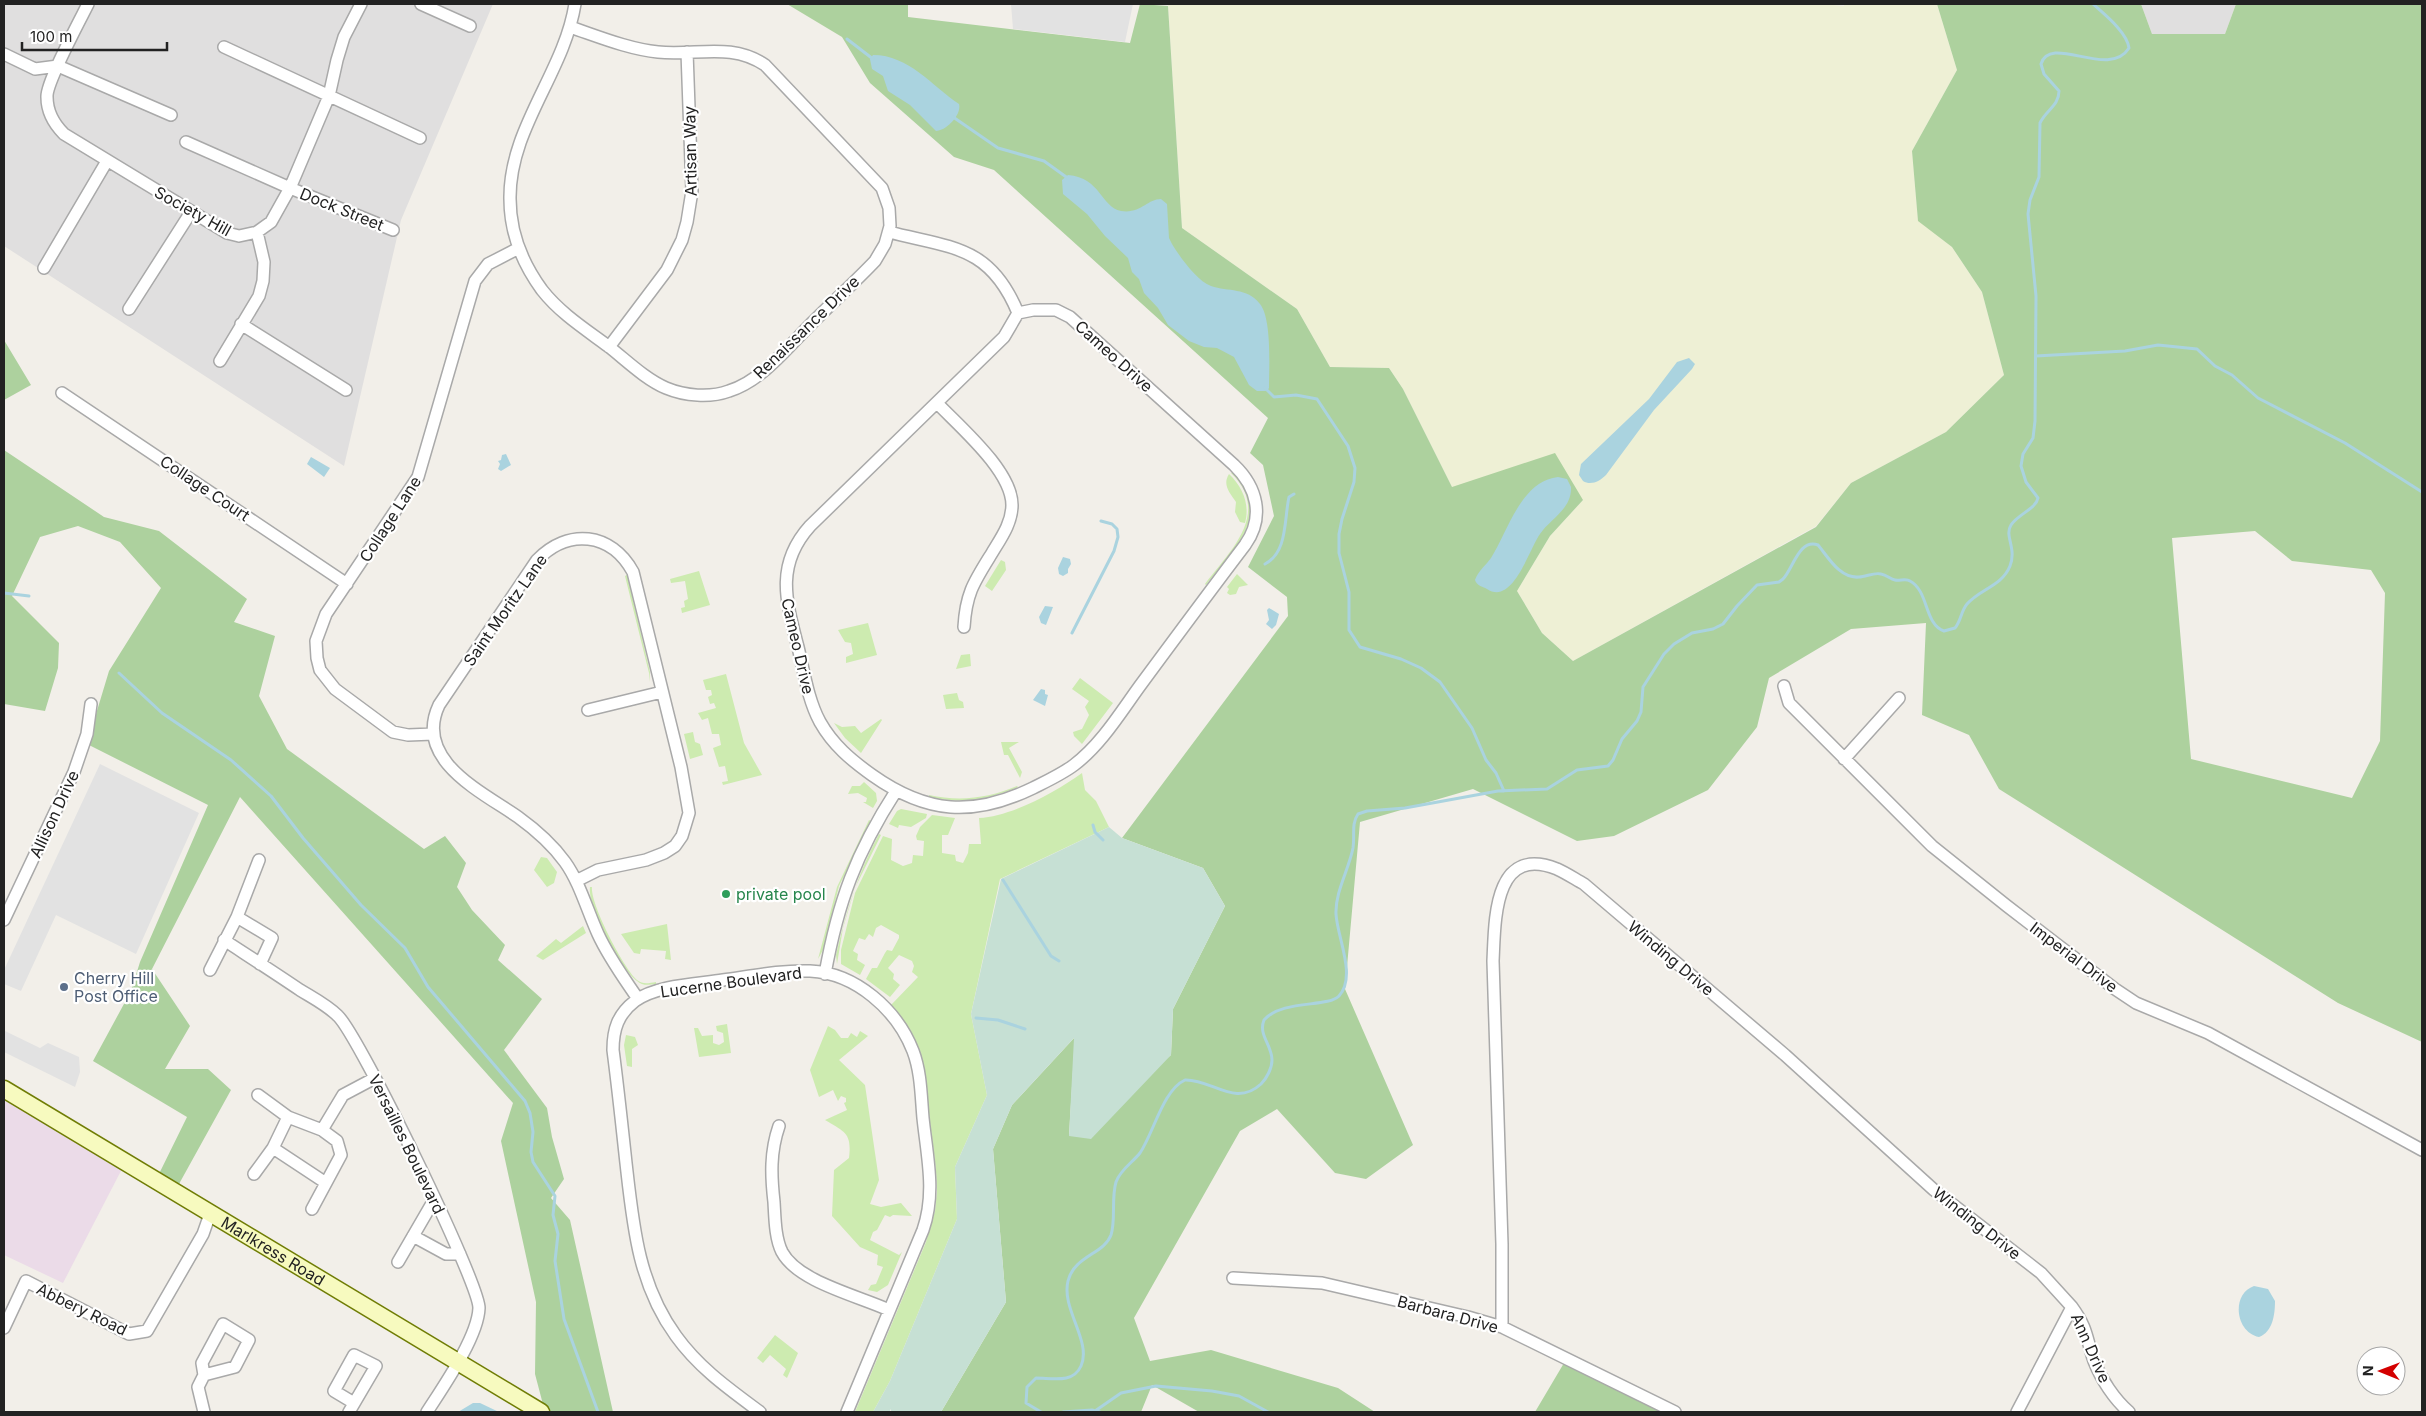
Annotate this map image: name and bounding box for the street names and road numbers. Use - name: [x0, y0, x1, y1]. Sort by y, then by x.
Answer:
- street label: Artisan Way: [679, 106, 701, 196]
- street label: Society Hill: [151, 182, 235, 240]
- street label: Dock Street: [297, 183, 387, 235]
- street label: Renaissance Drive: [749, 271, 863, 383]
- street label: Cameo Drive: [1071, 316, 1157, 396]
- street label: Collage Court: [156, 451, 254, 525]
- street label: Collage Lane: [355, 472, 425, 566]
- street label: Saint Moritz Lane: [459, 550, 551, 670]
- street label: Cameo Drive: [777, 596, 819, 696]
- street label: Allison Drive: [25, 767, 83, 861]
- street label: Winding Drive: [1624, 916, 1718, 1000]
- street label: Imperial Drive: [2026, 918, 2122, 996]
- street label: Lucerne Boulevard: [659, 962, 803, 1002]
- street label: Versailles Boulevard: [365, 1071, 449, 1217]
- street label: Winding Drive: [1929, 1182, 2025, 1264]
- street label: Marlkress Road: [218, 1212, 329, 1290]
- street label: Abbery Road: [33, 1278, 131, 1340]
- street label: Barbara Drive: [1395, 1291, 1501, 1337]
- street label: Ann Drive: [2067, 1310, 2115, 1386]

